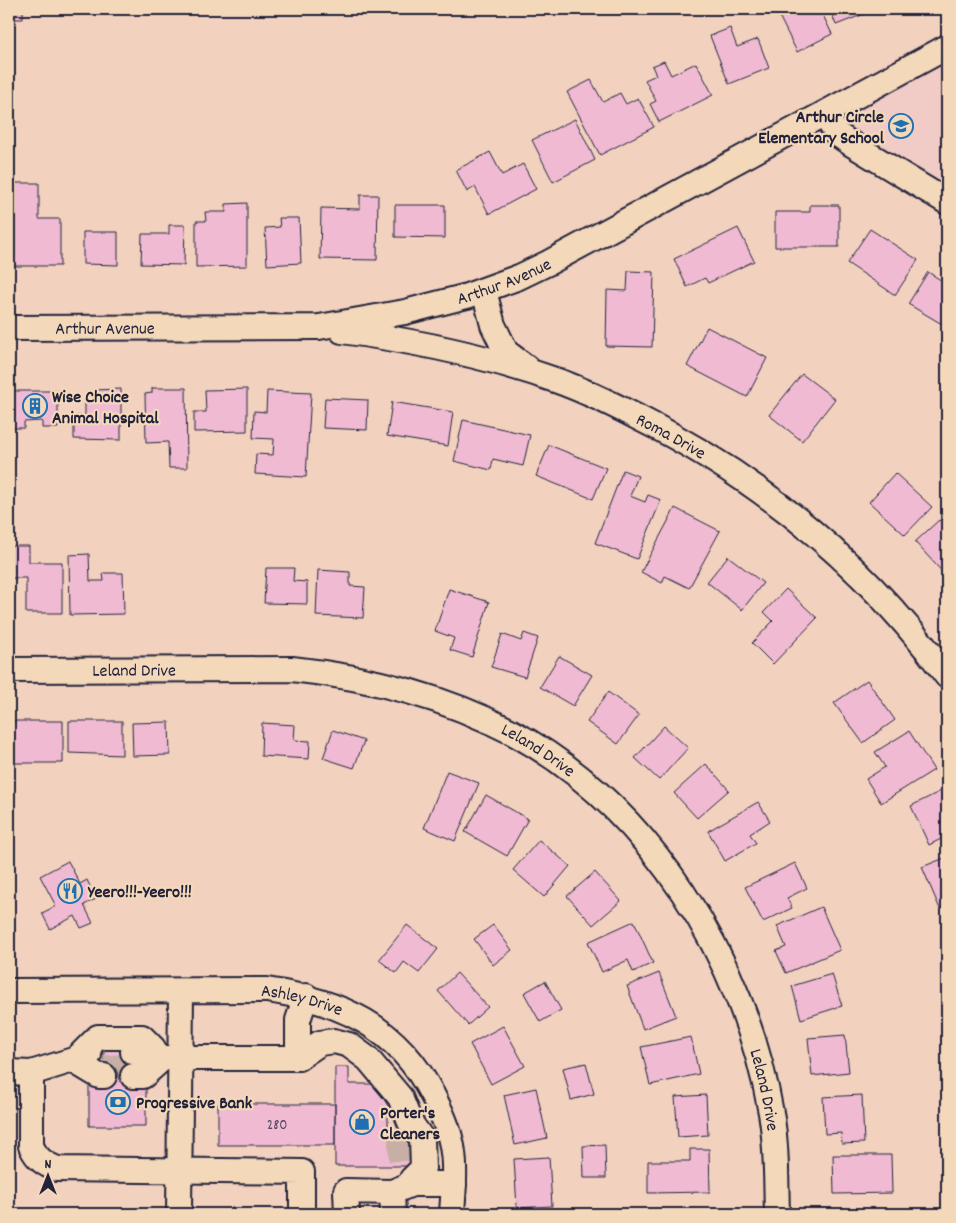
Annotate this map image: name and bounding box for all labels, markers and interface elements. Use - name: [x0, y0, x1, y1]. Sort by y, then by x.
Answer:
- place label: Arthur Circle Elementary School: [758, 106, 885, 152]
- school or university icon: Arthur Circle Elementary School: [888, 113, 914, 139]
- street label: Arthur Avenue: [455, 253, 556, 313]
- street label: Arthur Avenue: [55, 318, 155, 343]
- place label: Wise Choice Animal Hospital: [52, 386, 159, 432]
- building icon: Wise Choice Animal Hospital: [22, 393, 48, 419]
- street label: Roma Drive: [631, 408, 710, 467]
- street label: Leland Drive: [92, 659, 176, 685]
- street label: Leland Drive: [496, 719, 580, 784]
- restaurant icon: Yeero!!!-Yeero!!!: [57, 878, 83, 904]
- place label: Yeero!!!-Yeero!!!: [87, 881, 192, 906]
- street label: Ashley Drive: [261, 980, 346, 1024]
- street label: Leland Drive: [741, 1046, 784, 1133]
- bank icon: Progressive Bank: [105, 1089, 131, 1115]
- place label: Progressive Bank: [136, 1092, 253, 1117]
- place label: Porter's Cleaners: [380, 1102, 440, 1148]
- shop icon: Porter's Cleaners: [349, 1109, 375, 1135]
- house number: 280: [267, 1115, 287, 1137]
- north arrow: [22, 1150, 72, 1200]
- text: N: [45, 1155, 52, 1175]

